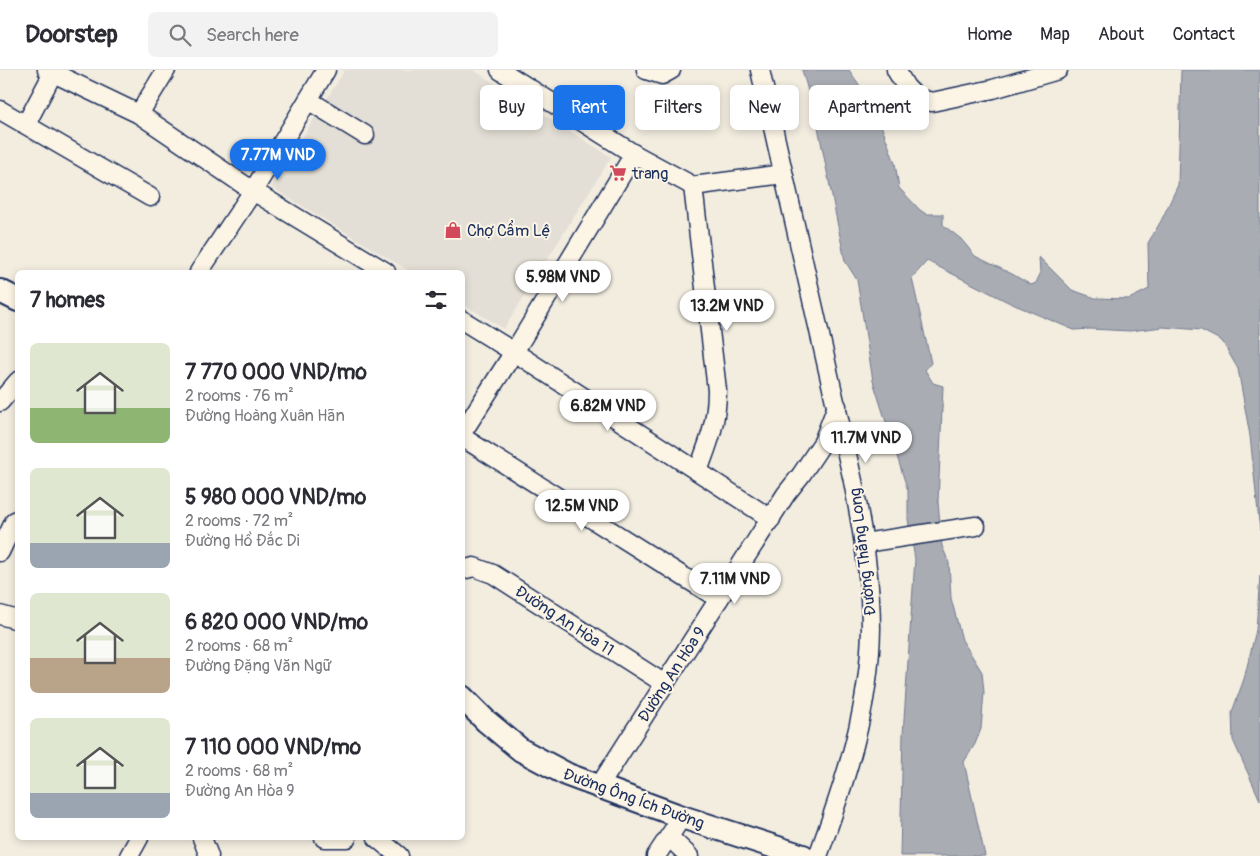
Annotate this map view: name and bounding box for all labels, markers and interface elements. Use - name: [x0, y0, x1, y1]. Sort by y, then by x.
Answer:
- search box: [148, 12, 498, 57]
- text: Doorstep: [25, 20, 118, 49]
- icon: search: [166, 21, 194, 49]
- text: Search here: [206, 23, 299, 47]
- text: Home: [967, 23, 1012, 46]
- text: Map: [1040, 23, 1070, 46]
- text: About: [1098, 23, 1144, 46]
- text: Contact: [1172, 23, 1235, 46]
- chip: Buy: [480, 85, 543, 130]
- chip: Rent: [553, 85, 625, 130]
- chip: Filters: [635, 85, 720, 130]
- chip: New: [730, 85, 799, 130]
- chip: Apartment: [809, 85, 929, 130]
- pin: 7.77M VND: [221, 138, 335, 181]
- text: 7.77M VND: [241, 145, 315, 165]
- supermarket icon: trang: [608, 163, 628, 183]
- place label: trang: [631, 164, 668, 184]
- shop icon: Chợ Cẩm Lệ: [443, 220, 463, 240]
- place label: Chợ Cẩm Lệ: [467, 220, 550, 241]
- pin: 5.98M VND: [506, 260, 620, 303]
- text: 5.98M VND: [526, 267, 600, 287]
- icon: filters: [422, 286, 450, 314]
- text: 7 homes: [30, 287, 105, 314]
- pin: 13.2M VND: [670, 290, 784, 332]
- text: 13.2M VND: [690, 296, 764, 316]
- text: 7 770 000 VND/mo: [185, 359, 367, 386]
- icon: home: [70, 363, 130, 423]
- text: 2 rooms · 76 m²: [185, 386, 294, 406]
- pin: 6.82M VND: [551, 390, 665, 432]
- text: 6.82M VND: [570, 396, 646, 416]
- text: Đường Hoàng Xuân Hãn: [185, 406, 345, 426]
- pin: 11.7M VND: [809, 422, 923, 464]
- text: 11.7M VND: [831, 428, 901, 448]
- text: 5 980 000 VND/mo: [185, 484, 366, 511]
- street label: Đường Thăng Long: [845, 487, 881, 617]
- icon: home: [70, 488, 130, 548]
- pin: 12.5M VND: [525, 490, 639, 532]
- text: 12.5M VND: [546, 496, 618, 516]
- text: 2 rooms · 72 m²: [185, 511, 293, 531]
- text: Đường Hồ Đắc Di: [185, 531, 300, 551]
- pin: 7.11M VND: [678, 562, 792, 605]
- text: 7.11M VND: [700, 569, 770, 589]
- street label: Đường An Hòa 11: [511, 581, 618, 660]
- text: 6 820 000 VND/mo: [185, 609, 368, 636]
- icon: home: [70, 613, 130, 673]
- street label: Đường An Hòa 9: [634, 623, 710, 726]
- text: 2 rooms · 68 m²: [185, 636, 293, 656]
- text: Đường Đặng Văn Ngữ: [185, 656, 332, 676]
- text: 7 110 000 VND/mo: [185, 734, 361, 761]
- icon: home: [70, 738, 130, 798]
- text: 2 rooms · 68 m²: [185, 761, 293, 781]
- street label: Đường Ông Ích Đường: [560, 764, 707, 834]
- text: Đường An Hòa 9: [185, 781, 295, 801]

